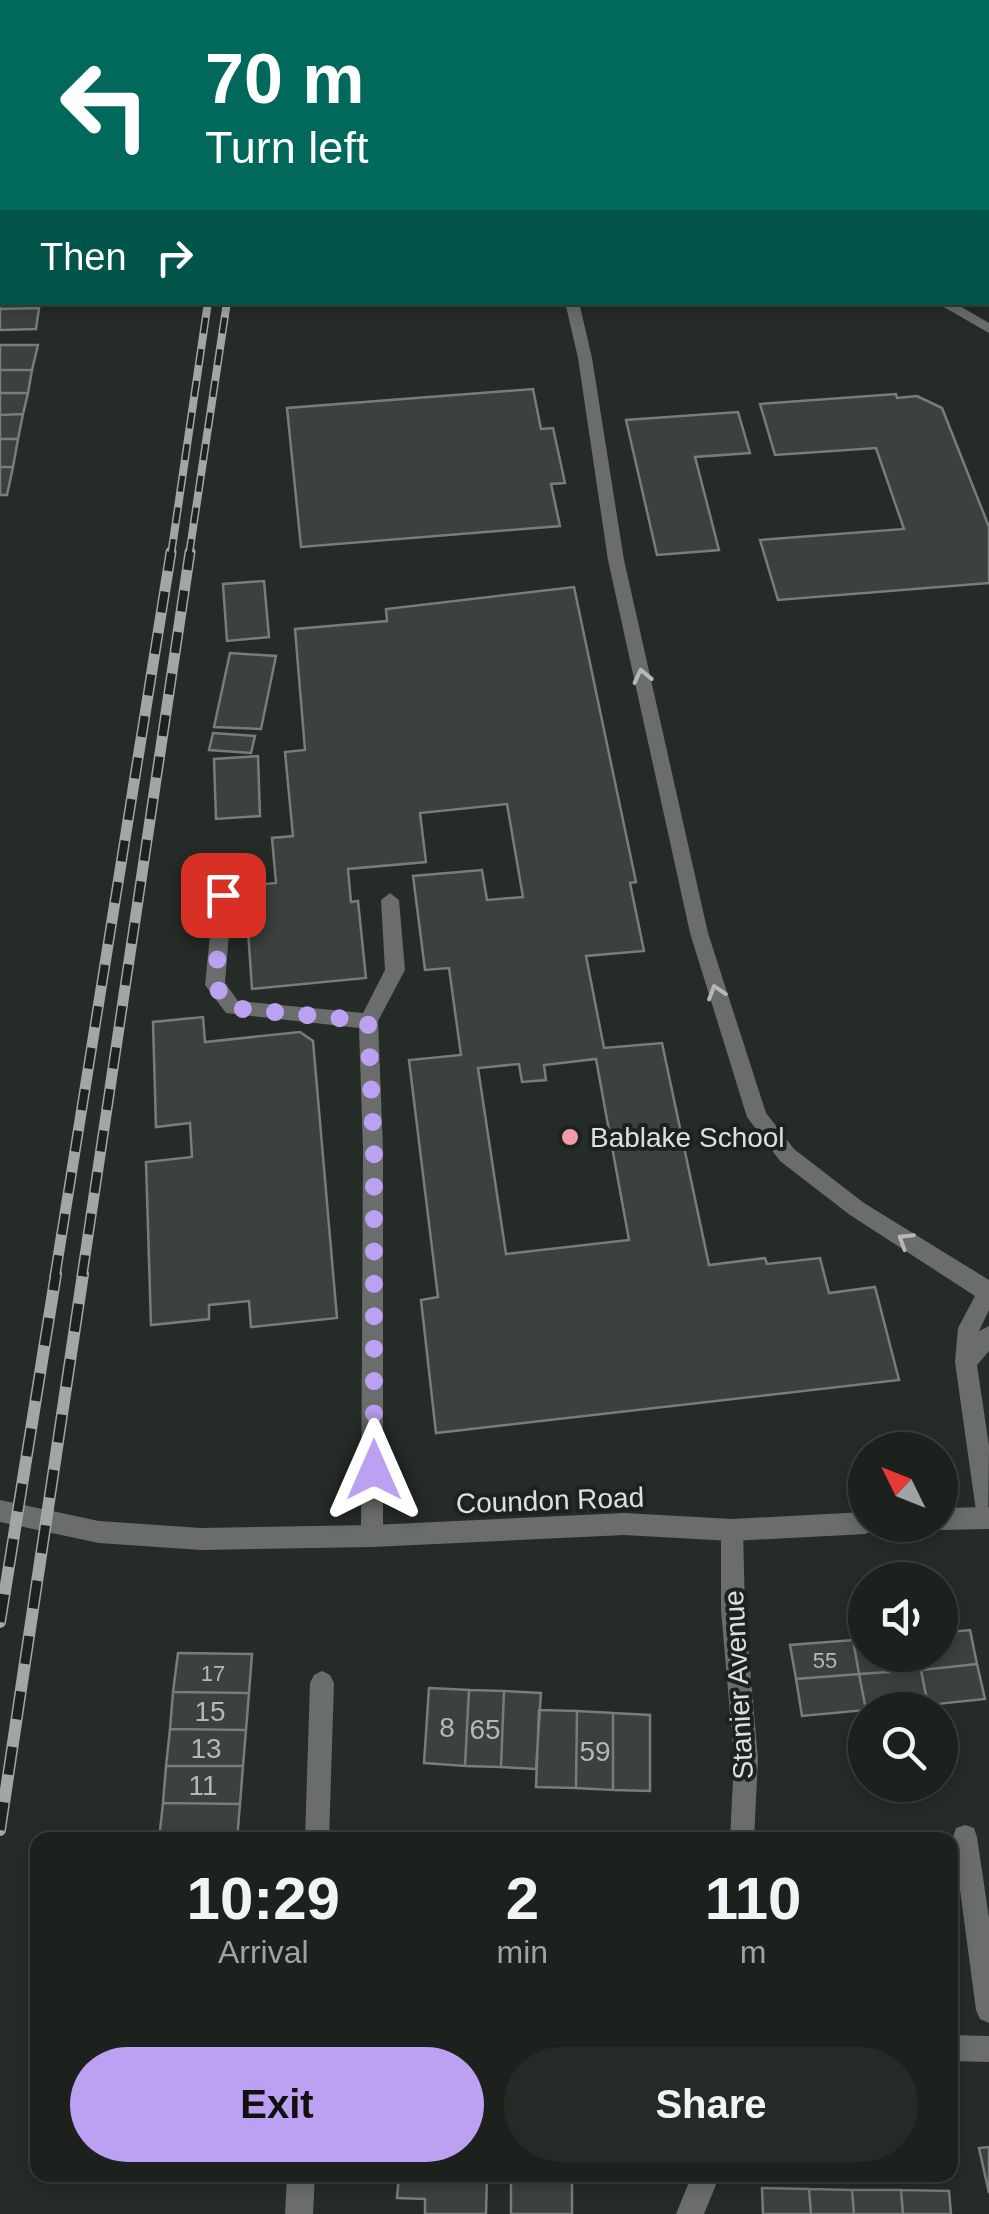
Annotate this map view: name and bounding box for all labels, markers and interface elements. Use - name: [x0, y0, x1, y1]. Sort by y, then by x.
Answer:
- icon: left: [40, 40, 170, 170]
- text: 70 m: [205, 40, 365, 118]
- text: Turn left: [205, 122, 368, 173]
- icon: right: [147, 230, 202, 285]
- text: Then: [40, 236, 127, 278]
- one-way arrow: [632, 667, 653, 684]
- pin: [181, 853, 266, 938]
- icon: arrive: [196, 868, 251, 923]
- one-way arrow: [707, 983, 728, 1001]
- place label: Bablake School: [590, 1122, 785, 1153]
- marker: Bablake School: [559, 1126, 581, 1148]
- one-way arrow: [897, 1233, 915, 1252]
- position arrow: [322, 1418, 426, 1522]
- north arrow: [848, 1432, 958, 1542]
- map controls: [848, 1432, 958, 1802]
- street label: Coundon Road: [455, 1482, 645, 1519]
- button: sound: [848, 1562, 958, 1672]
- street label: Stanier Avenue: [718, 1590, 759, 1780]
- house number: 55: [813, 1648, 837, 1673]
- house number: 17: [201, 1661, 225, 1686]
- button: search: [848, 1692, 958, 1802]
- house number: 15: [194, 1696, 226, 1727]
- house number: 8: [439, 1712, 455, 1743]
- house number: 65: [469, 1714, 501, 1745]
- house number: 13: [190, 1733, 222, 1764]
- house number: 59: [579, 1736, 611, 1767]
- house number: 11: [188, 1770, 218, 1801]
- text: 10:29: [187, 1865, 340, 1932]
- text: 2: [506, 1865, 539, 1932]
- text: 110: [705, 1865, 801, 1932]
- text: Arrival: [218, 1934, 309, 1970]
- text: min: [497, 1934, 548, 1970]
- text: m: [740, 1934, 766, 1970]
- button: Exit: [70, 2047, 484, 2162]
- button: Share: [504, 2047, 918, 2162]

